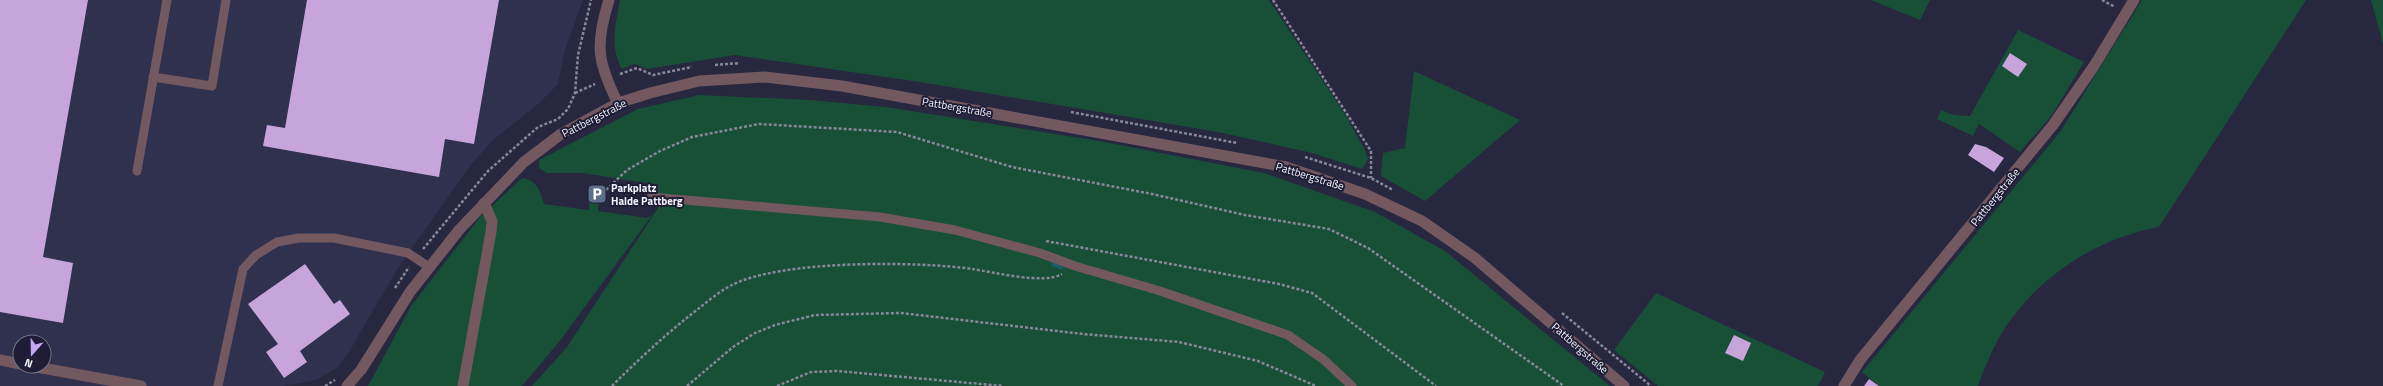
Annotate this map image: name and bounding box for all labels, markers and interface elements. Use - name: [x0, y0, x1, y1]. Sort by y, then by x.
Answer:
- street label: Pattbergstraße: [921, 93, 994, 121]
- street label: Pattbergstraße: [559, 95, 629, 141]
- street label: Pattbergstraße: [1274, 158, 1347, 194]
- street label: Pattbergstraße: [1967, 164, 2024, 229]
- place label: Parkplatz Halde Pattberg: [611, 180, 683, 209]
- parking icon: Parkplatz Halde Pattberg: [586, 183, 608, 205]
- street label: Pattbergstraße: [1548, 319, 1612, 377]
- north arrow: [12, 334, 52, 374]
- text: N: [22, 355, 35, 372]

